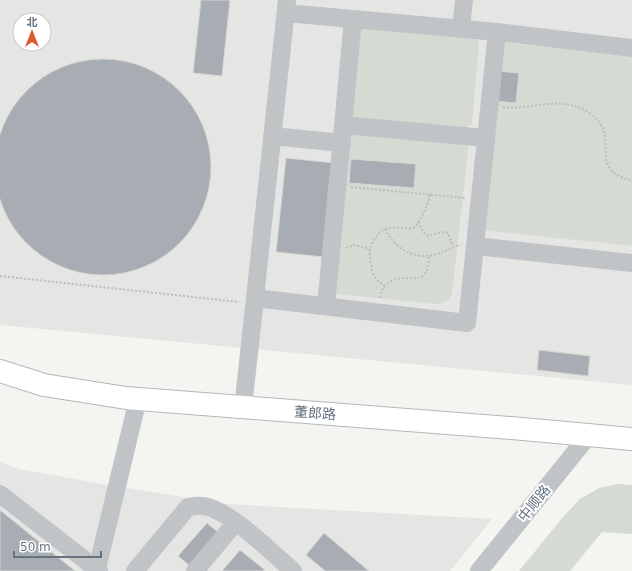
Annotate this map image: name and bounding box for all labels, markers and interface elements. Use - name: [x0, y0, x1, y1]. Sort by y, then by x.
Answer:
- north arrow: [12, 12, 52, 52]
- text: 北: [27, 16, 38, 29]
- street label: 董郎路: [293, 404, 337, 422]
- street label: 中顺路: [515, 482, 553, 524]
- scale bar: [14, 533, 101, 559]
- text: 50 m: [20, 540, 51, 554]

